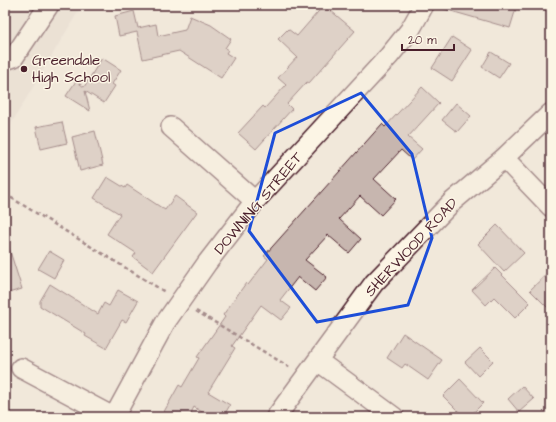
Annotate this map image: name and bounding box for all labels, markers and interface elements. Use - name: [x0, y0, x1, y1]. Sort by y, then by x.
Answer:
- scale bar: [402, 26, 454, 52]
- text: 20 m: [408, 32, 437, 49]
- place label: Greendale High School: [32, 50, 110, 89]
- marker: Greendale High School: [19, 64, 29, 74]
- street label: DOWNING STREET: [209, 147, 308, 259]
- street label: SHERWOOD ROAD: [360, 193, 463, 301]

